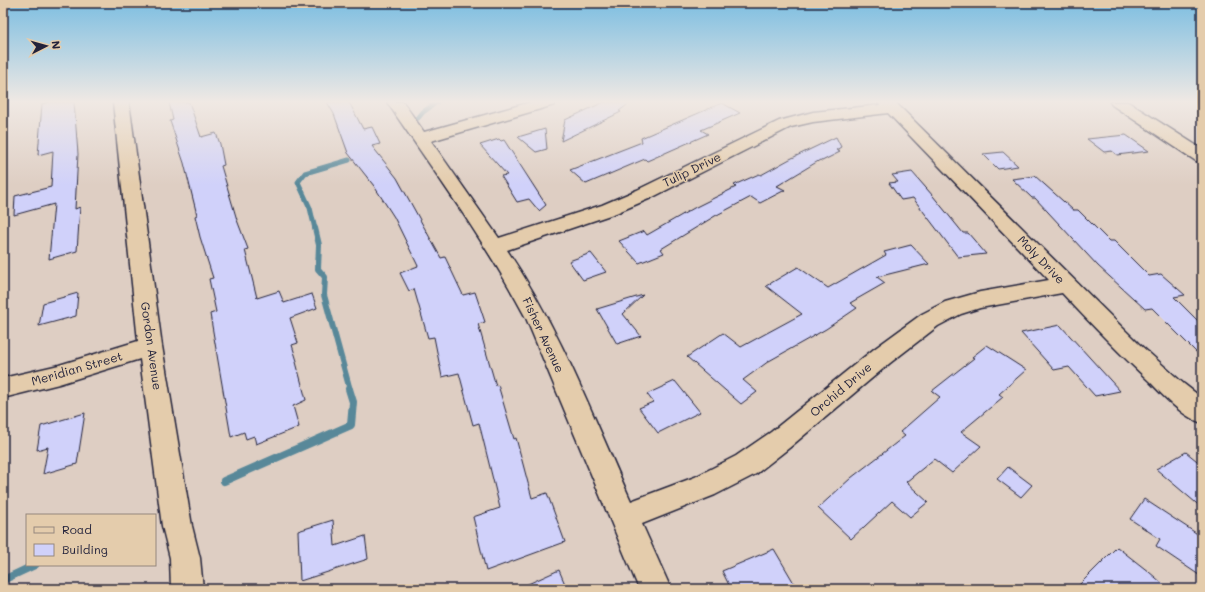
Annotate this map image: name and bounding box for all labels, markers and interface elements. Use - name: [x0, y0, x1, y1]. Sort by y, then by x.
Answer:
- north arrow: [26, 26, 66, 66]
- text: N: [49, 40, 64, 50]
- street label: Tulip Drive: [660, 148, 723, 190]
- street label: Moly Drive: [1015, 232, 1069, 287]
- street label: Fisher Avenue: [519, 294, 568, 375]
- street label: Gordon Avenue: [138, 301, 166, 391]
- street label: Meridian Street: [29, 347, 124, 389]
- street label: Orchid Drive: [806, 359, 875, 420]
- legend: [26, 514, 156, 566]
- text: Road: [62, 521, 92, 537]
- text: Building: [62, 541, 108, 557]

